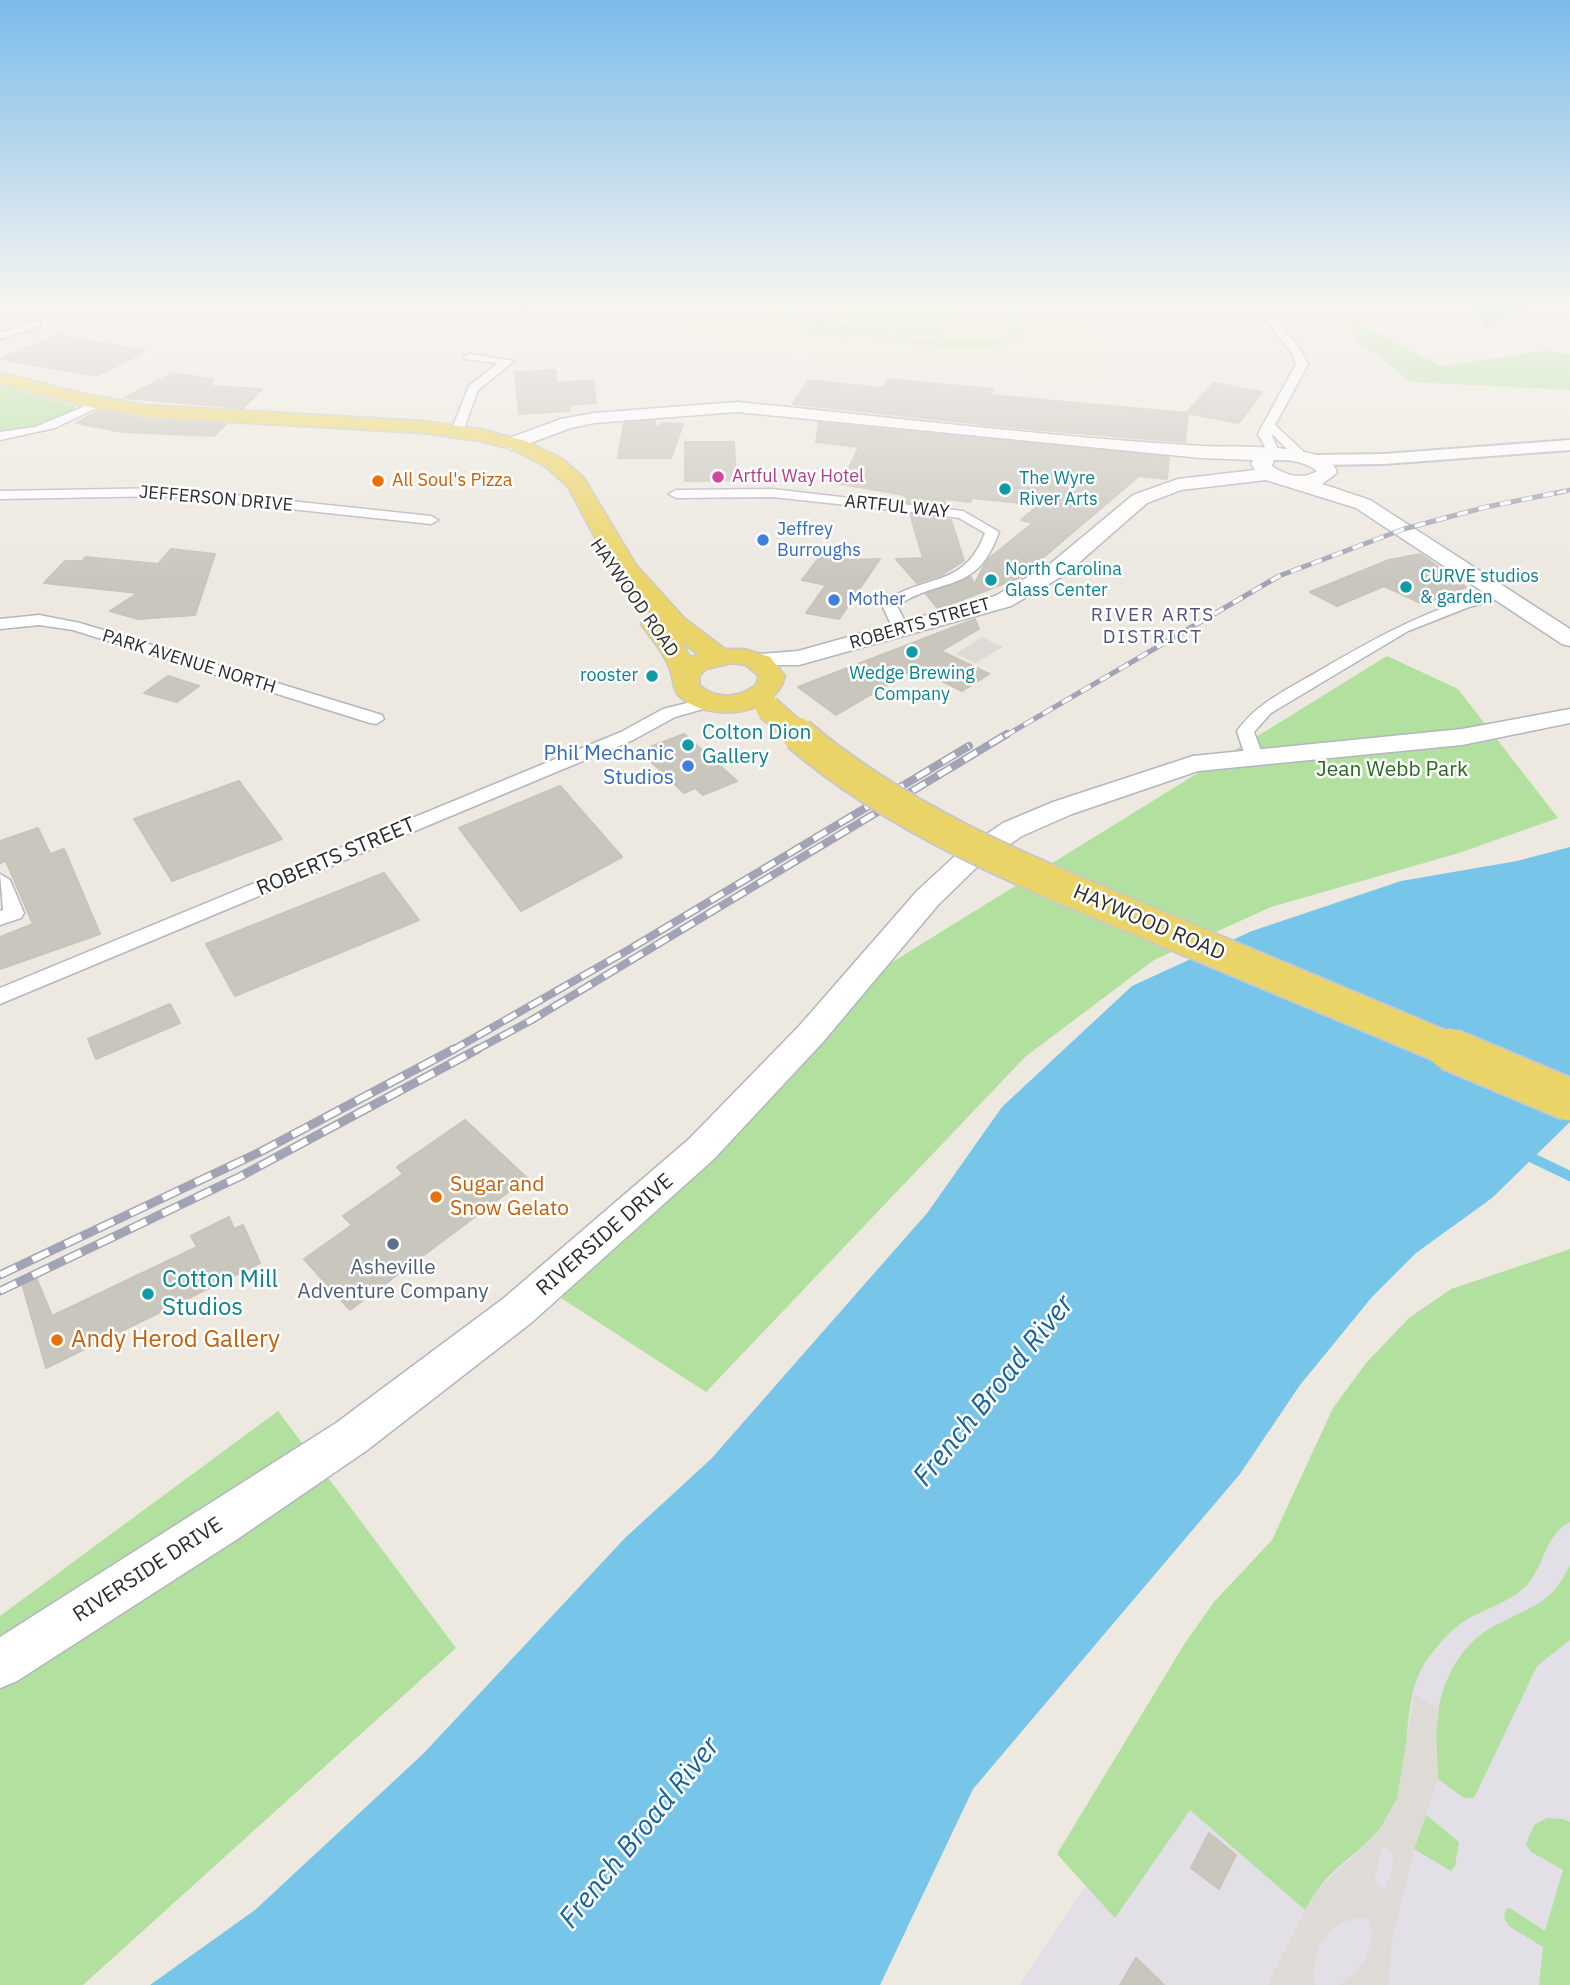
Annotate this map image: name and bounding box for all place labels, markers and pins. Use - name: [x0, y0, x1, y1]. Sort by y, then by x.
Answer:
- place label: Artful Way Hotel: [732, 466, 864, 488]
- place label: The Wyre River Arts: [1019, 468, 1098, 510]
- marker: Artful Way Hotel: [710, 469, 726, 485]
- place label: All Soul's Pizza: [392, 470, 512, 492]
- marker: All Soul's Pizza: [370, 473, 386, 489]
- marker: The Wyre River Arts: [997, 481, 1013, 497]
- place label: Jeffrey Burroughs: [777, 519, 861, 562]
- marker: Jeffrey Burroughs: [755, 532, 771, 548]
- place label: North Carolina Glass Center: [1005, 559, 1122, 602]
- place label: CURVE studios & garden: [1420, 566, 1539, 608]
- marker: North Carolina Glass Center: [983, 572, 999, 588]
- marker: CURVE studios & garden: [1398, 579, 1414, 595]
- place label: Mother: [848, 589, 906, 611]
- marker: Mother: [826, 592, 842, 608]
- marker: Wedge Brewing Company: [904, 644, 920, 660]
- place label: Wedge Brewing Company: [849, 663, 975, 706]
- place label: rooster: [580, 665, 638, 687]
- marker: rooster: [644, 668, 660, 684]
- place label: Colton Dion Gallery: [702, 720, 811, 770]
- marker: Colton Dion Gallery: [680, 737, 696, 753]
- place label: Phil Mechanic Studios: [543, 741, 674, 791]
- marker: Phil Mechanic Studios: [680, 758, 696, 774]
- place label: Sugar and Snow Gelato: [450, 1172, 569, 1222]
- marker: Sugar and Snow Gelato: [428, 1189, 444, 1205]
- marker: Asheville Adventure Company: [385, 1236, 401, 1252]
- place label: Asheville Adventure Company: [297, 1255, 489, 1305]
- place label: Cotton Mill Studios: [162, 1266, 278, 1322]
- marker: Cotton Mill Studios: [140, 1286, 156, 1302]
- place label: Andy Herod Gallery: [71, 1326, 280, 1354]
- marker: Andy Herod Gallery: [49, 1332, 65, 1348]

